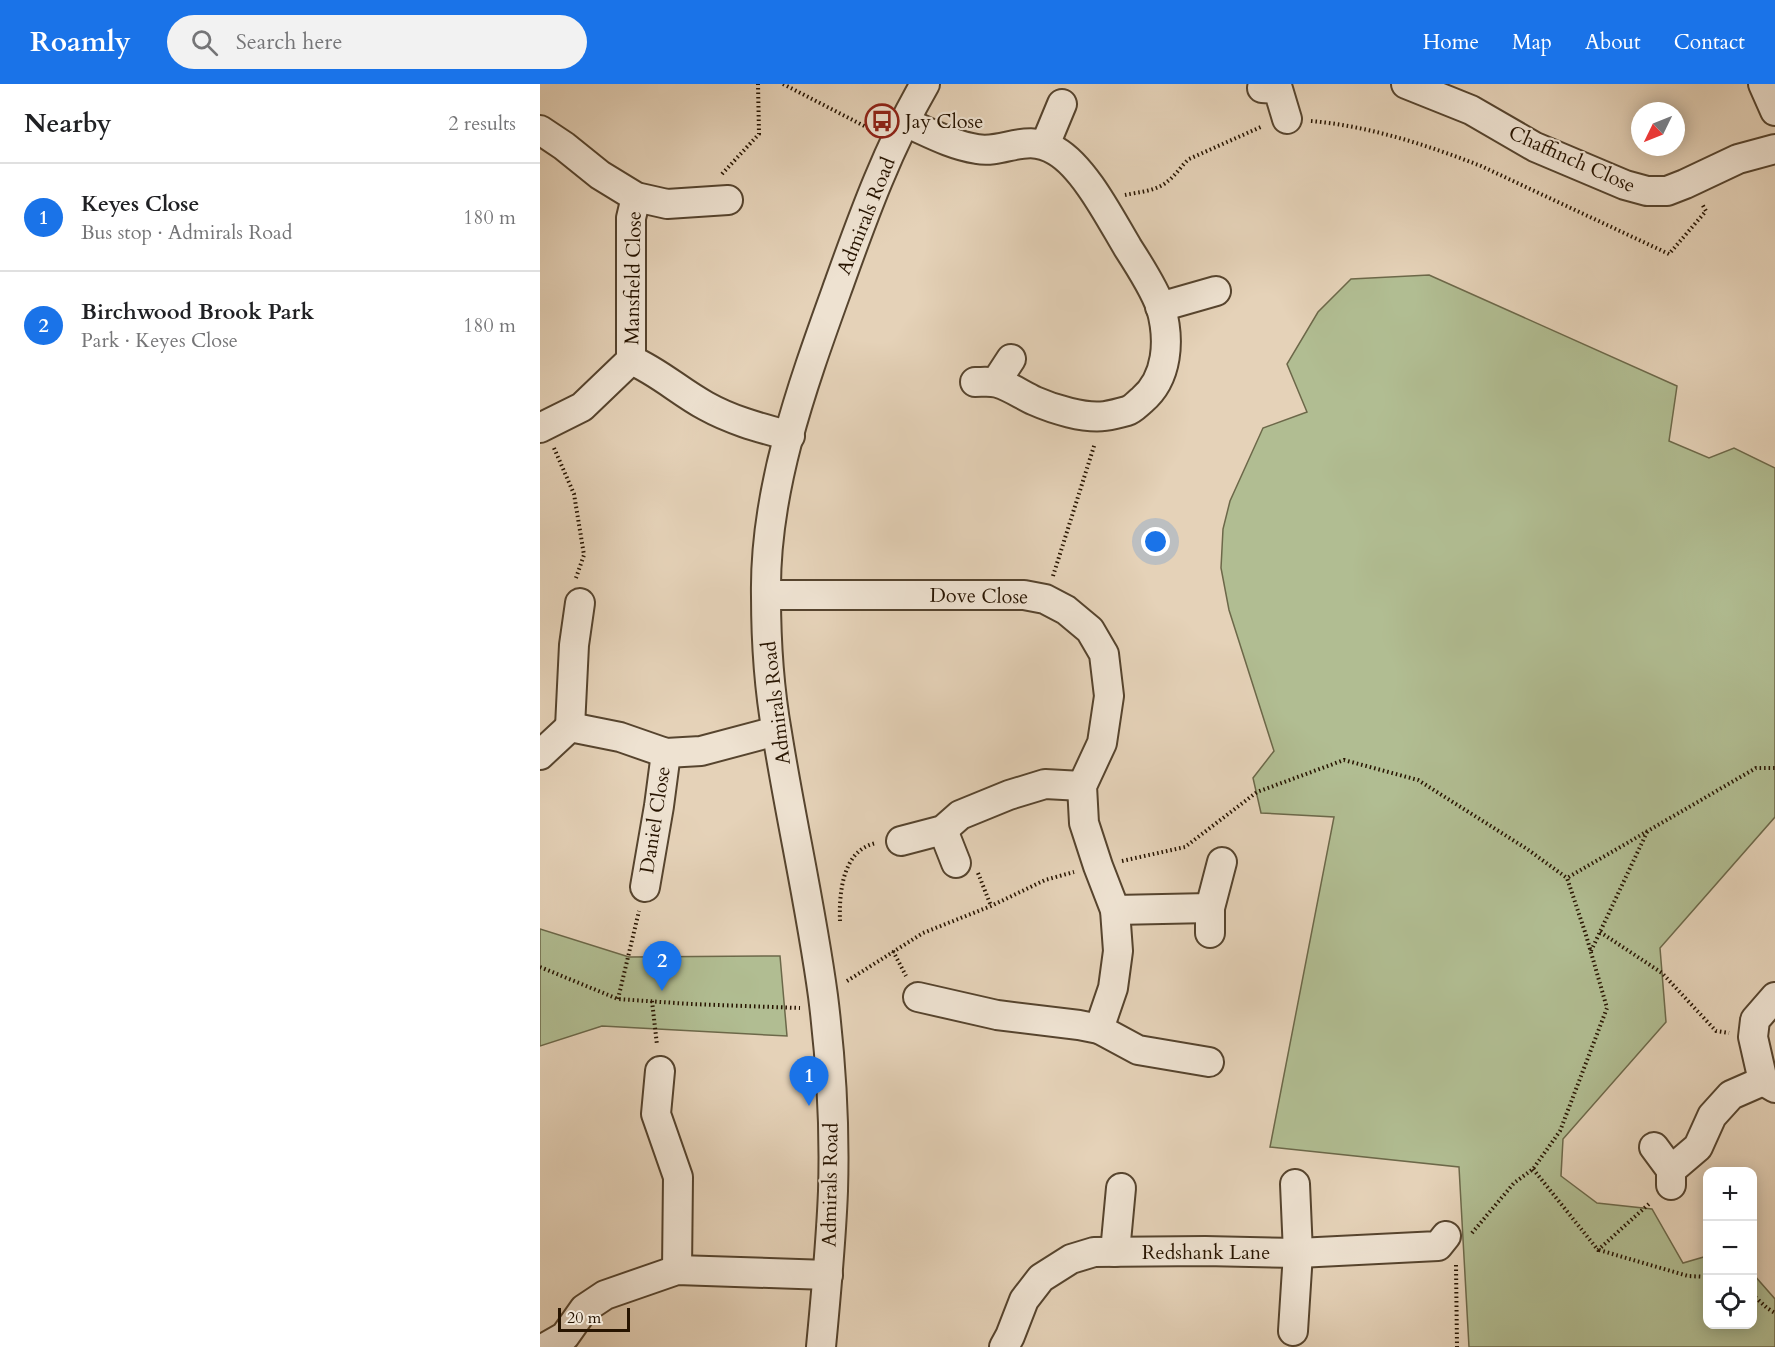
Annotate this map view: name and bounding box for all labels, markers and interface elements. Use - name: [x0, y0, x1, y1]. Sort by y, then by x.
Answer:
- search box: [167, 15, 587, 69]
- text: Roamly: [30, 23, 131, 61]
- icon: search: [188, 26, 221, 59]
- text: Search here: [236, 27, 342, 57]
- text: Home: [1423, 28, 1479, 57]
- text: Map: [1512, 28, 1552, 57]
- text: About: [1585, 28, 1641, 57]
- text: Contact: [1674, 28, 1745, 57]
- north arrow: [1631, 102, 1685, 156]
- bus stop icon: Jay Close: [864, 103, 900, 139]
- text: Nearby: [24, 106, 112, 141]
- place label: Jay Close: [902, 108, 983, 135]
- text: 2 results: [448, 110, 516, 137]
- street label: Chaffinch Close: [1504, 119, 1640, 199]
- street label: Admirals Road: [830, 153, 902, 279]
- text: Keyes Close: [81, 189, 199, 219]
- text: 1: [38, 204, 49, 231]
- text: 180 m: [463, 204, 516, 231]
- street label: Mansfield Close: [618, 211, 648, 345]
- text: Bus stop · Admirals Road: [81, 219, 292, 246]
- text: Birchwood Brook Park: [81, 297, 314, 327]
- text: 2: [38, 312, 49, 339]
- text: 180 m: [463, 312, 516, 339]
- text: Park · Keyes Close: [81, 327, 238, 354]
- your location: [1141, 527, 1170, 556]
- street label: Dove Close: [929, 582, 1029, 610]
- street label: Admirals Road: [755, 639, 797, 766]
- street label: Daniel Close: [633, 764, 677, 876]
- pin: 2: [642, 942, 682, 991]
- pin: 1: [790, 1056, 828, 1106]
- street label: Admirals Road: [815, 1122, 845, 1247]
- map controls: [1703, 1167, 1757, 1329]
- button: +: [1703, 1167, 1757, 1221]
- button: −: [1703, 1221, 1757, 1275]
- street label: Redshank Lane: [1142, 1239, 1270, 1266]
- button: locate: [1703, 1275, 1757, 1329]
- scale bar: [558, 1305, 630, 1332]
- text: 20 m: [567, 1307, 601, 1329]

